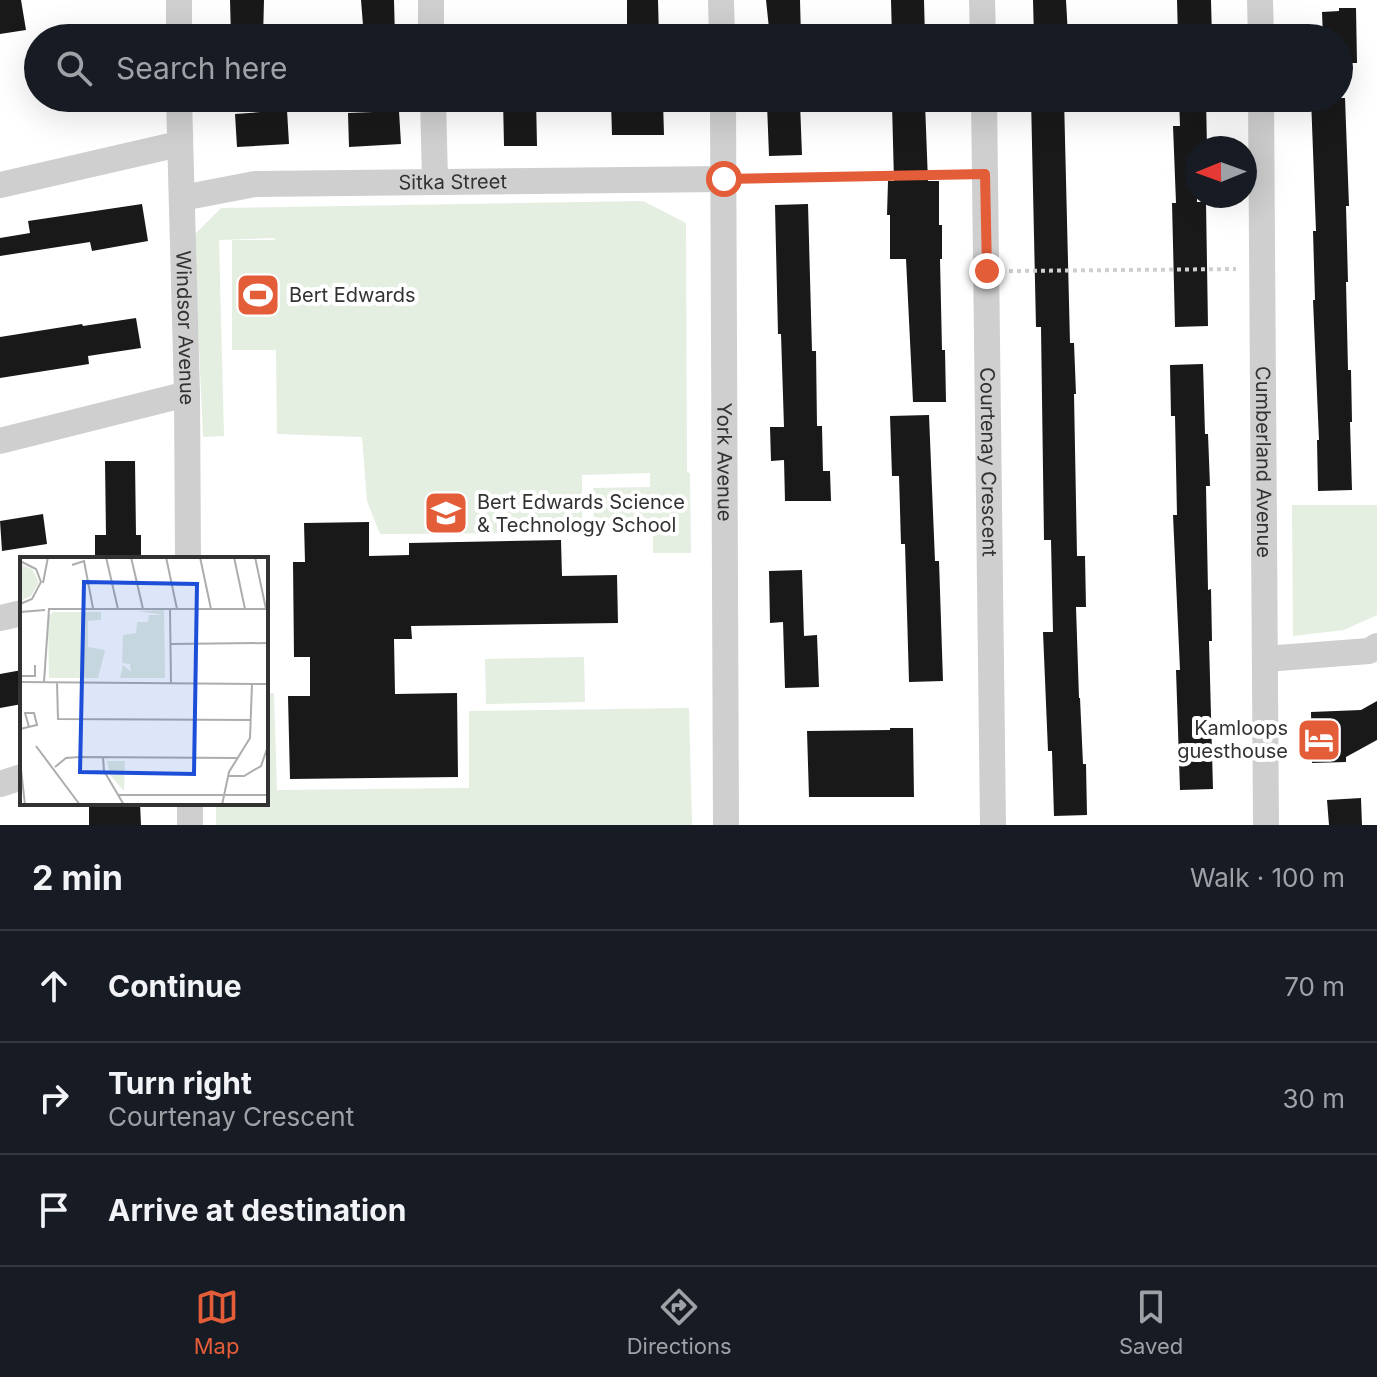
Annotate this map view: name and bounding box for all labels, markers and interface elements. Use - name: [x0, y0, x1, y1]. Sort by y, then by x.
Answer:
- search box: [24, 24, 1353, 112]
- icon: search: [52, 46, 96, 90]
- text: Search here: [116, 50, 288, 86]
- north arrow: [1185, 136, 1257, 208]
- route start: [706, 161, 742, 197]
- street label: Sitka Street: [398, 169, 508, 194]
- street label: Windsor Avenue: [171, 250, 199, 405]
- route end: [969, 253, 1005, 289]
- sports icon: Bert Edwards: [234, 271, 282, 319]
- place label: Bert Edwards: [289, 283, 416, 307]
- street label: Cumberland Avenue: [1251, 366, 1276, 558]
- street label: Courtenay Crescent: [975, 367, 1002, 557]
- street label: York Avenue: [712, 403, 737, 521]
- school or university icon: Bert Edwards Science & Technology School: [422, 489, 470, 537]
- place label: Bert Edwards Science & Technology School: [477, 490, 685, 537]
- inset map: [20, 557, 268, 805]
- place label: Kamloops guesthouse: [1177, 716, 1288, 763]
- hotel icon: Kamloops guesthouse: [1295, 716, 1343, 764]
- text: 2 min: [32, 857, 123, 898]
- text: Walk · 100 m: [1190, 862, 1345, 893]
- icon: ahead: [32, 964, 76, 1008]
- text: Continue: [108, 968, 242, 1004]
- text: 70 m: [1284, 971, 1345, 1002]
- text: Turn right: [108, 1065, 252, 1101]
- icon: right: [32, 1076, 76, 1120]
- text: 30 m: [1282, 1083, 1345, 1114]
- text: Courtenay Crescent: [108, 1101, 354, 1132]
- icon: arrive: [32, 1188, 76, 1232]
- text: Arrive at destination: [108, 1192, 406, 1228]
- tab: Map: [194, 1285, 239, 1359]
- tab: Directions: [627, 1285, 732, 1359]
- tab: Saved: [1119, 1285, 1183, 1359]

